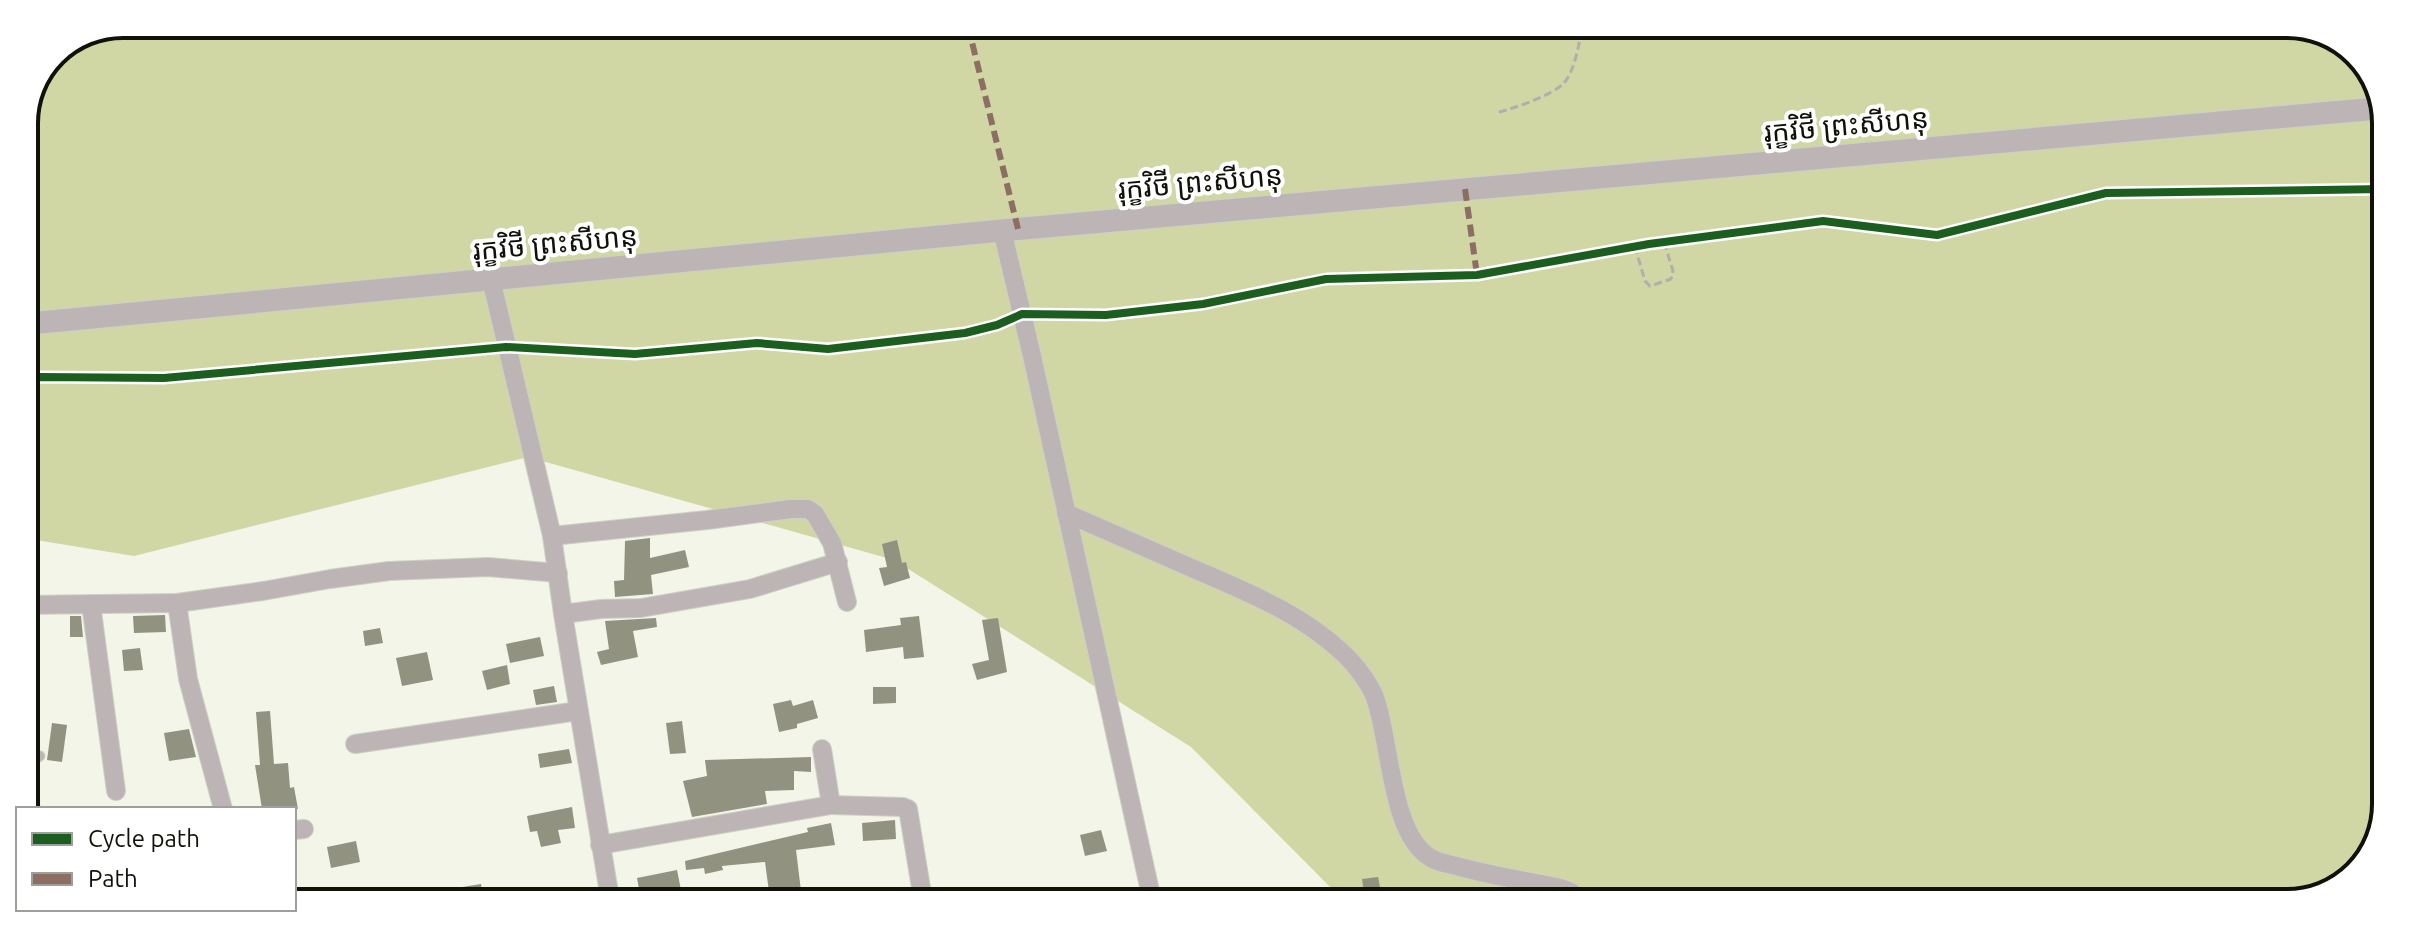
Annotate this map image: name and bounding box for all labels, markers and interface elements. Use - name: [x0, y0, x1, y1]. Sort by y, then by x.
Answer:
- street label: រុក្ខវិថី ព្រះសីហនុ: [1762, 100, 1930, 151]
- street label: រុក្ខវិថី ព្រះសីហនុ: [1116, 157, 1284, 208]
- street label: រុក្ខវិថី ព្រះសីហនុ: [471, 218, 639, 269]
- legend: [16, 807, 296, 911]
- text: Cycle path: [88, 825, 200, 852]
- text: Path: [88, 865, 138, 892]

